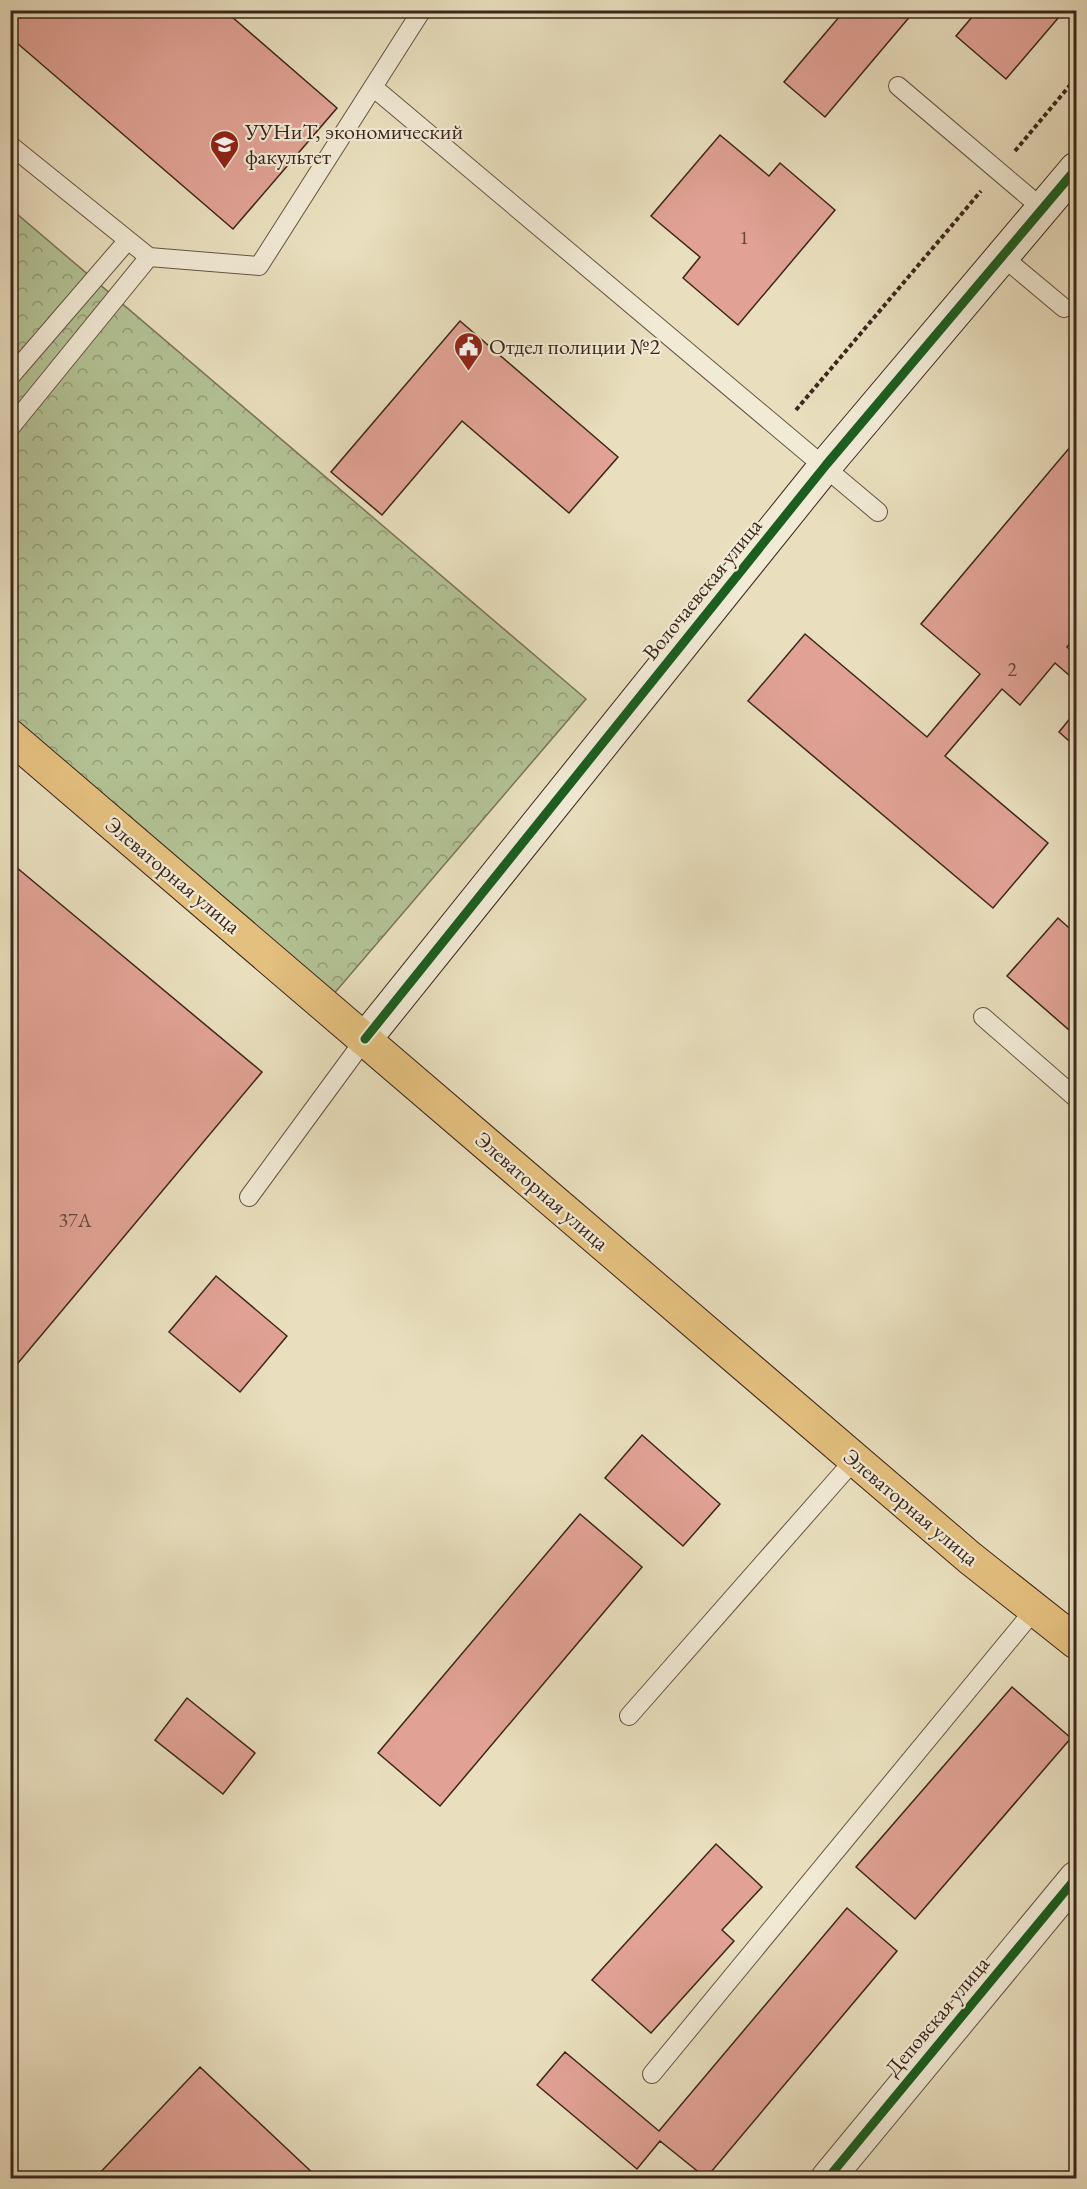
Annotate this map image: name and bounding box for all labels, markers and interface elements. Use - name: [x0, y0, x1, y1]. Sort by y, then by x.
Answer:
- place label: УУНиТ, экономический факультет: [244, 117, 463, 171]
- school or university icon: УУНиТ, экономический факультет: [208, 128, 240, 170]
- house number: 1: [739, 224, 749, 250]
- public building icon: Отдел полиции №2: [452, 330, 484, 372]
- place label: Отдел полиции №2: [489, 332, 660, 361]
- street label: Волочаевская улица: [636, 512, 768, 666]
- house number: 2: [1007, 656, 1017, 682]
- street label: Элеваторная улица: [99, 810, 247, 940]
- street label: Элеваторная улица: [469, 1125, 615, 1257]
- house number: 37А: [58, 1207, 92, 1233]
- street label: Элеваторная улица: [837, 1442, 985, 1572]
- street label: Деповская улица: [878, 1950, 996, 2082]

